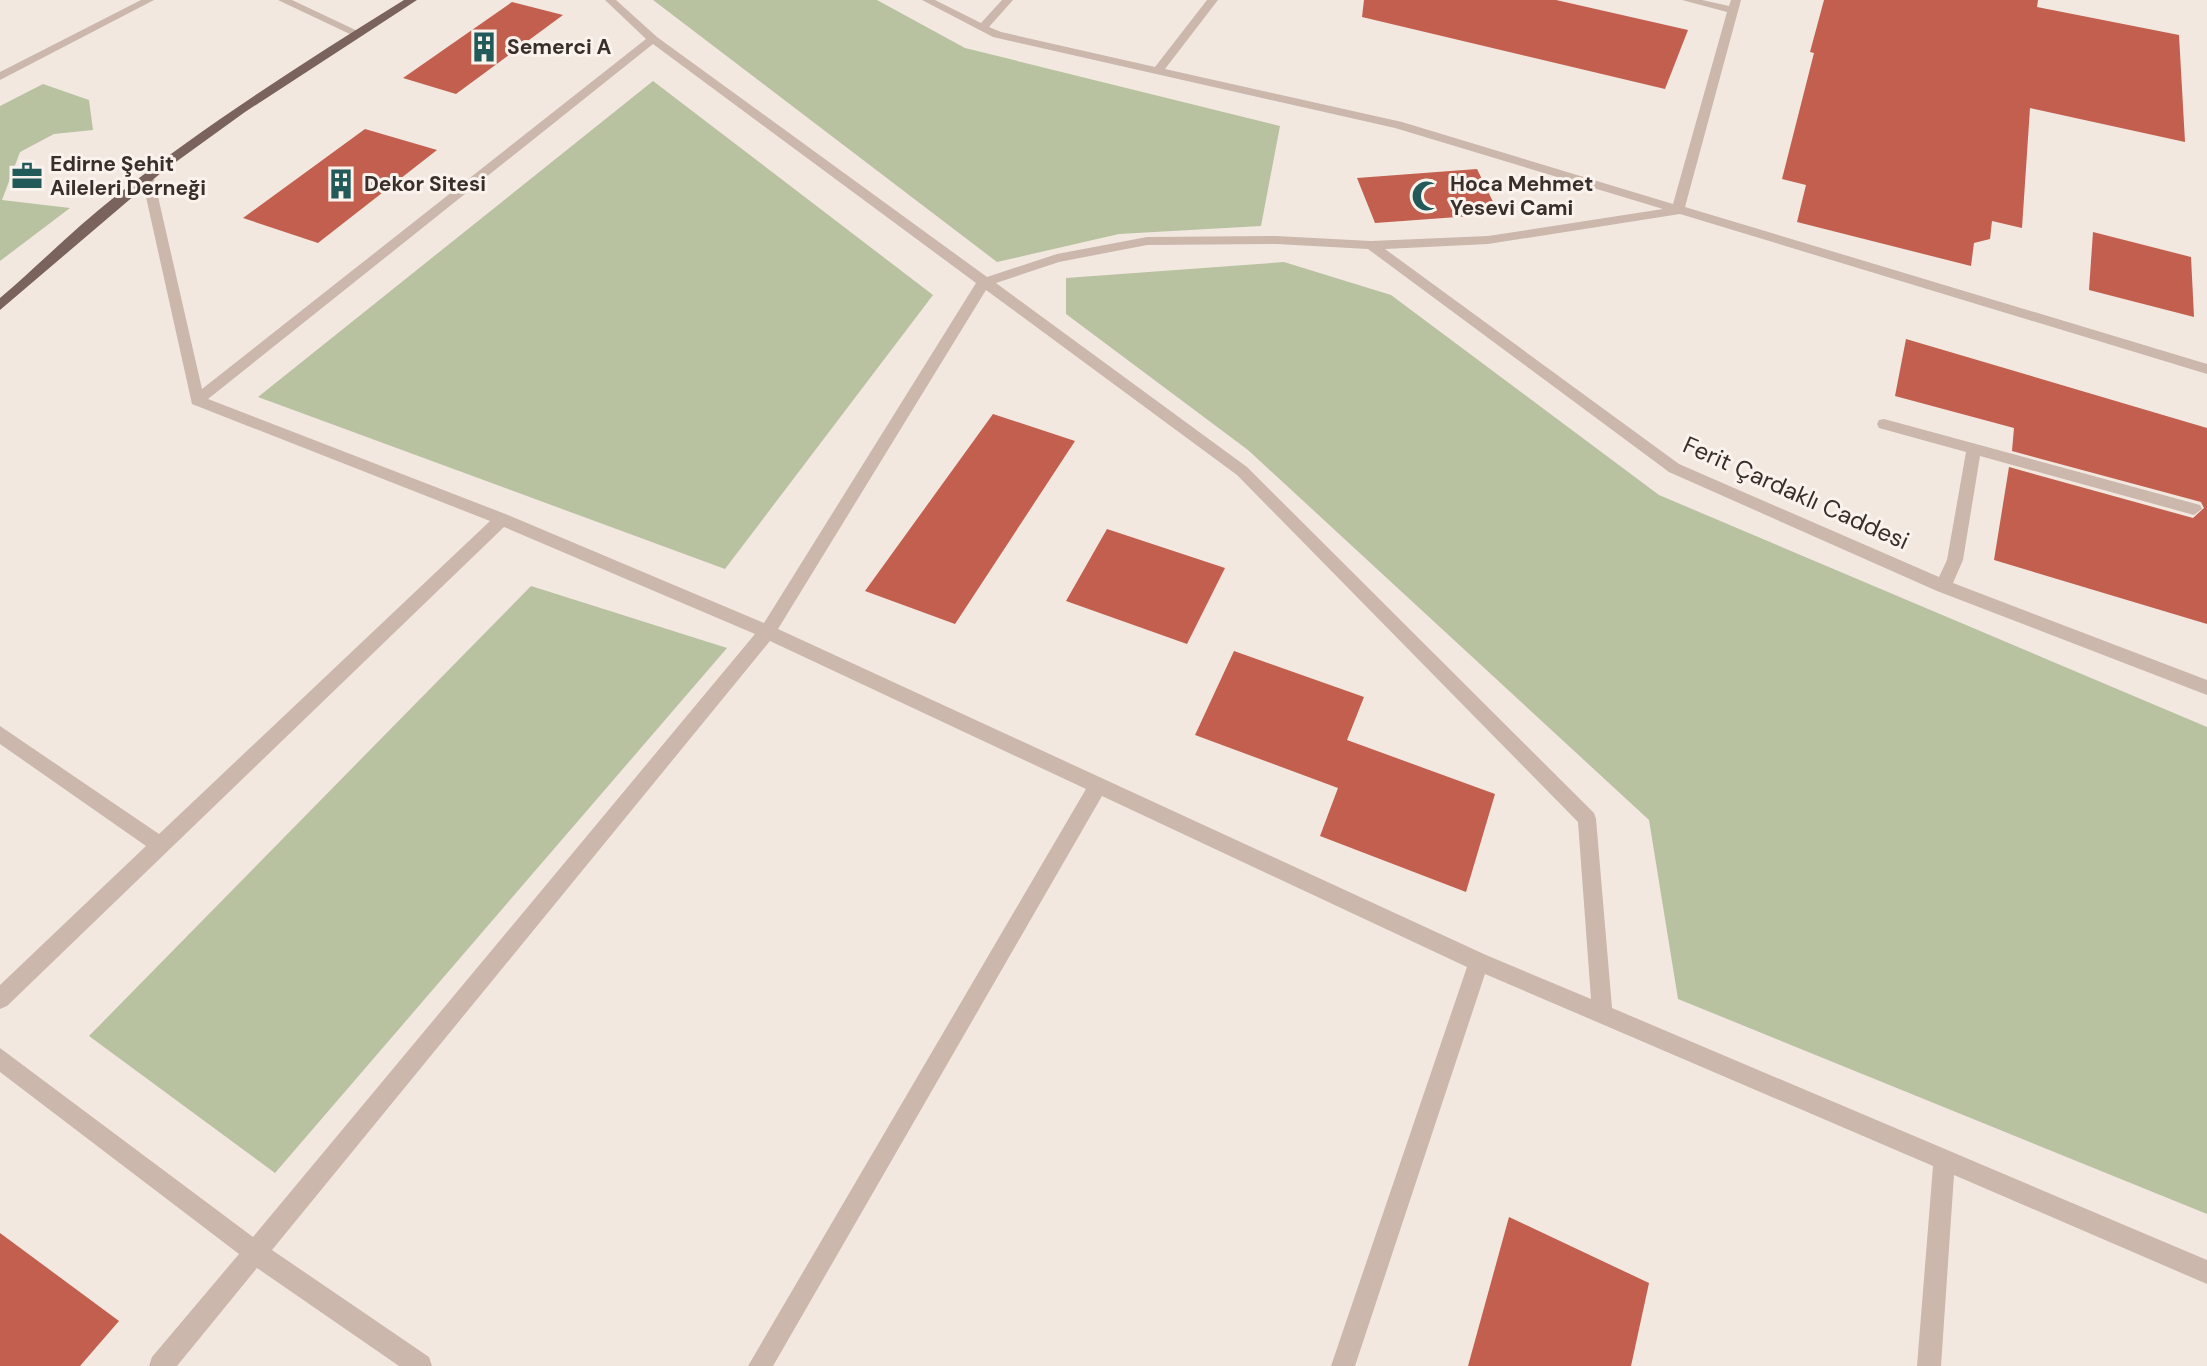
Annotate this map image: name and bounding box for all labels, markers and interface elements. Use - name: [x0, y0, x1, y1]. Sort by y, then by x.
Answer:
- building icon: Semerci A: [467, 30, 501, 64]
- place label: Semerci A: [507, 33, 612, 61]
- place label: Edirne Şehit Aileleri Derneği: [50, 150, 206, 202]
- office icon: Edirne Şehit Aileleri Derneği: [10, 159, 44, 193]
- building icon: Dekor Sitesi: [324, 167, 358, 201]
- place label: Dekor Sitesi: [364, 170, 486, 198]
- place label: Hoca Mehmet Yesevi Cami: [1450, 170, 1593, 222]
- mosque icon: Hoca Mehmet Yesevi Cami: [1410, 179, 1444, 213]
- street label: Ferit Çardaklı Caddesi: [1678, 429, 1914, 556]

